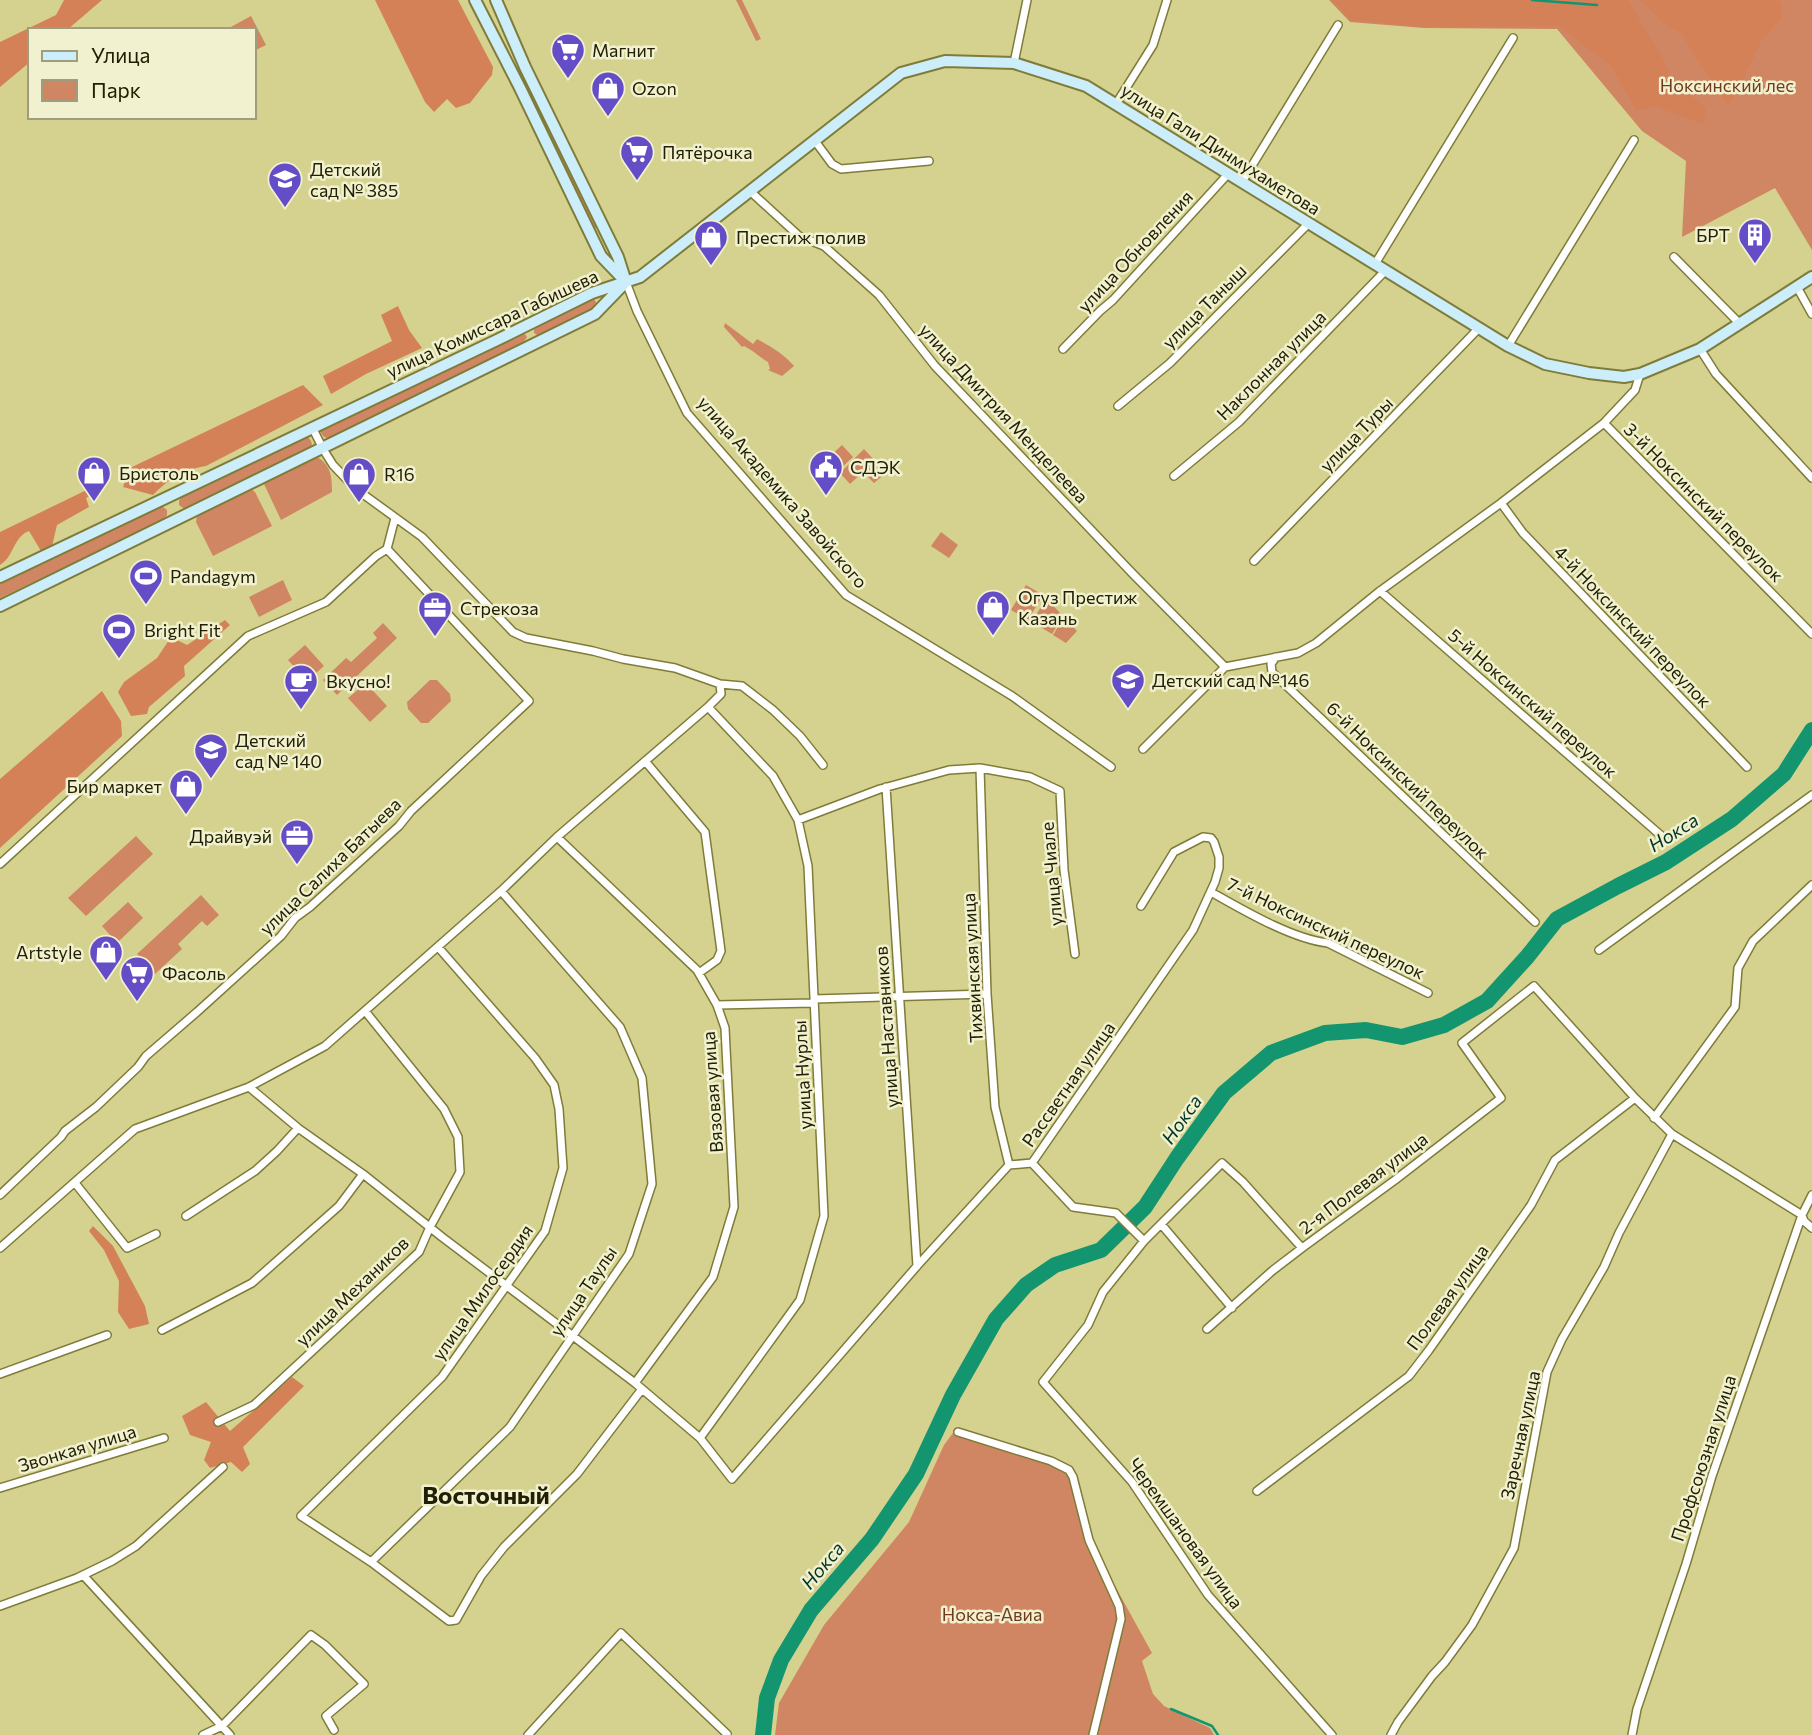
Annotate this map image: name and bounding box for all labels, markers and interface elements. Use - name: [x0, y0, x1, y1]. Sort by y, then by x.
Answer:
- legend: [28, 28, 256, 119]
- supermarket icon: Магнит: [549, 31, 587, 80]
- place label: Магнит: [592, 39, 656, 61]
- text: Улица: [91, 42, 150, 67]
- shop icon: Ozon: [589, 69, 627, 118]
- park label: Ноксинский лес: [1660, 74, 1794, 96]
- text: Парк: [91, 77, 141, 102]
- place label: Ozon: [632, 77, 677, 99]
- street label: улица Гали Динмухаметова: [1117, 79, 1325, 219]
- supermarket icon: Пятёрочка: [618, 133, 656, 182]
- place label: Пятёрочка: [662, 141, 753, 163]
- place label: Детский сад № 385: [310, 158, 398, 201]
- school or university icon: Детский сад № 385: [266, 160, 304, 209]
- street label: улица Обновления: [1073, 185, 1197, 317]
- building icon: БРТ: [1736, 216, 1774, 265]
- shop icon: Престиж полив: [692, 218, 730, 267]
- place label: БРТ: [1696, 224, 1730, 246]
- place label: Престиж полив: [736, 226, 866, 248]
- street label: улица Таныш: [1157, 259, 1251, 353]
- street label: улица Комиссара Габишева: [383, 264, 601, 382]
- street label: Наклонная улица: [1212, 306, 1330, 424]
- street label: улица Дмитрия Менделеева: [915, 319, 1093, 507]
- street label: улица Академика Завойского: [694, 391, 872, 593]
- street label: улица Туры: [1315, 392, 1397, 476]
- street label: 3-й Ноксинский переулок: [1620, 418, 1788, 586]
- public building icon: СДЭК: [807, 448, 845, 497]
- shop icon: Бристоль: [75, 454, 113, 503]
- shop icon: R16: [340, 455, 378, 504]
- place label: СДЭК: [850, 456, 901, 478]
- place label: Бристоль: [119, 462, 199, 484]
- place label: R16: [384, 463, 415, 485]
- street label: 4-й Ноксинский переулок: [1550, 540, 1716, 712]
- sports icon: Pandagym: [127, 557, 165, 606]
- place label: Pandagym: [170, 565, 256, 587]
- place label: Огуз Престиж Казань: [1018, 586, 1138, 629]
- shop icon: Огуз Престиж Казань: [974, 588, 1012, 637]
- office icon: Стрекоза: [416, 589, 454, 638]
- place label: Стрекоза: [460, 597, 539, 619]
- sports icon: Bright Fit: [100, 611, 138, 660]
- place label: Bright Fit: [144, 619, 221, 641]
- street label: 5-й Ноксинский переулок: [1444, 624, 1622, 783]
- school or university icon: Детский сад №146: [1109, 661, 1147, 710]
- cafe icon: Вкусно!: [282, 662, 320, 711]
- place label: Детский сад №146: [1152, 669, 1309, 691]
- place label: Вкусно!: [326, 670, 390, 692]
- street label: 6-й Ноксинский переулок: [1322, 697, 1494, 864]
- place label: Детский сад № 140: [235, 729, 322, 772]
- school or university icon: Детский сад № 140: [192, 731, 230, 780]
- shop icon: Бир маркет: [167, 767, 205, 816]
- place label: Бир маркет: [67, 775, 163, 797]
- street label: улица Салиха Батыева: [255, 793, 405, 939]
- water label: Нокса: [1644, 808, 1702, 856]
- office icon: Драйвуэй: [278, 817, 316, 866]
- street label: улица Чиале: [1035, 821, 1067, 927]
- place label: Драйвуэй: [190, 825, 272, 847]
- street label: 7-й Ноксинский переулок: [1224, 872, 1429, 984]
- street label: Тихвинская улица: [957, 892, 987, 1044]
- shop icon: Artstyle: [87, 933, 125, 982]
- place label: Artstyle: [16, 941, 82, 963]
- street label: улица Наставников: [869, 946, 903, 1108]
- supermarket icon: Фасоль: [118, 954, 156, 1003]
- place label: Фасоль: [162, 962, 226, 984]
- street label: Рассветная улица: [1017, 1017, 1119, 1151]
- street label: улица Нурлы: [788, 1020, 816, 1130]
- street label: Вязовая улица: [697, 1031, 727, 1153]
- water label: Нокса: [1156, 1090, 1206, 1148]
- street label: 2-я Полевая улица: [1294, 1127, 1432, 1239]
- street label: улица Милосердия: [427, 1220, 537, 1364]
- street label: улица Механиков: [291, 1232, 413, 1350]
- street label: Полевая улица: [1401, 1240, 1493, 1354]
- street label: улица Таулы: [545, 1242, 621, 1340]
- street label: Заречная улица: [1496, 1369, 1544, 1501]
- street label: Профсоюзная улица: [1666, 1372, 1740, 1544]
- street label: Звонкая улица: [15, 1420, 139, 1476]
- street label: Черемшановая улица: [1124, 1453, 1248, 1613]
- district label: Восточный: [422, 1480, 550, 1509]
- water label: Нокса: [796, 1537, 848, 1593]
- park label: Нокса-Авиа: [942, 1603, 1042, 1625]

